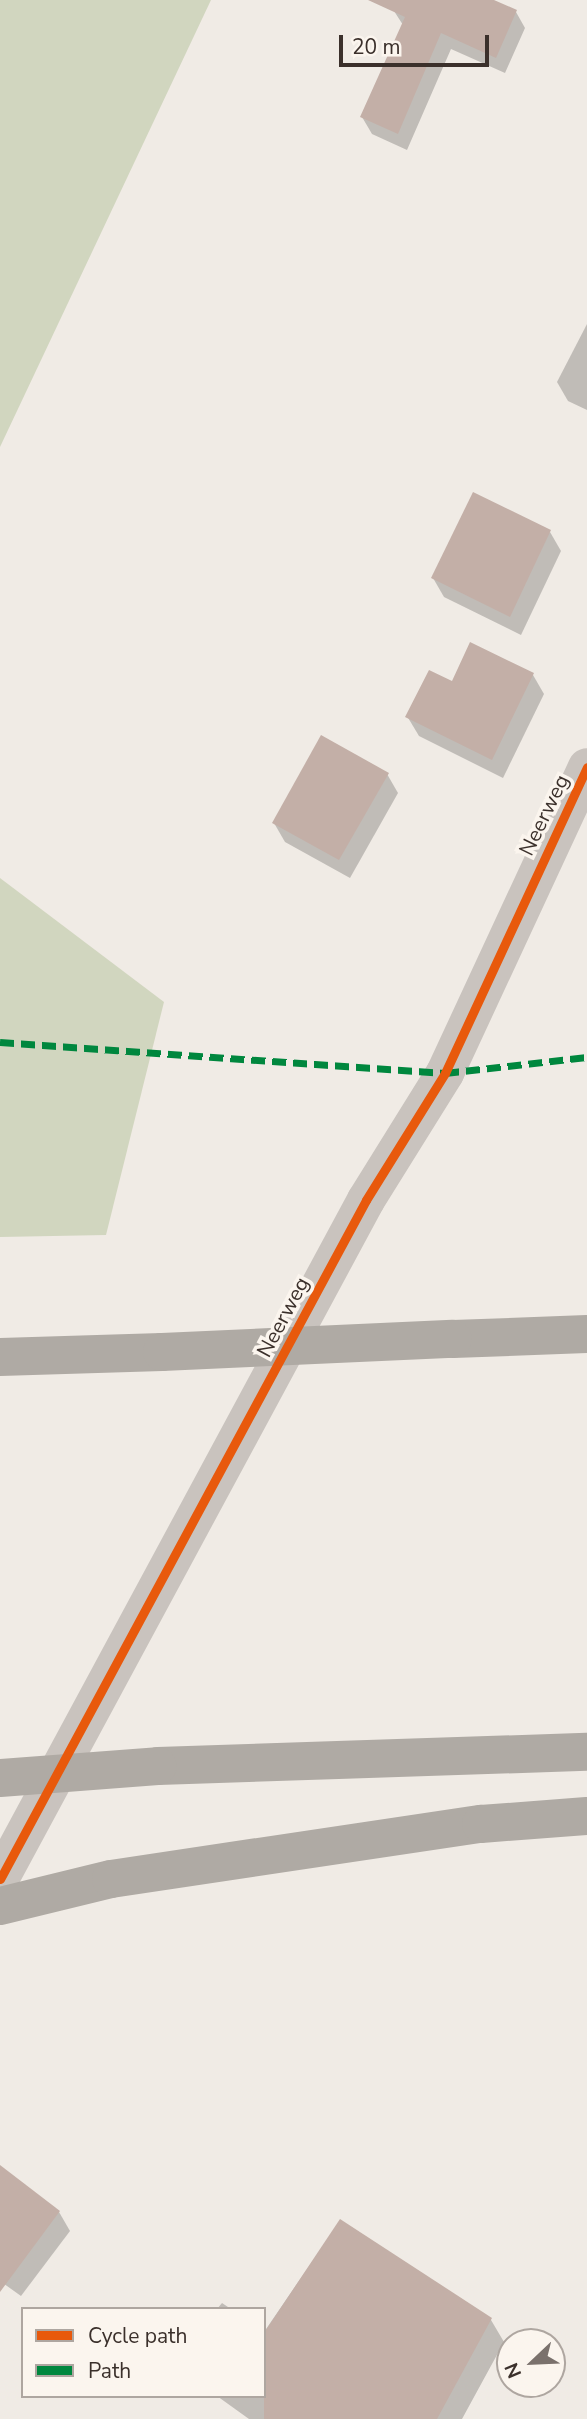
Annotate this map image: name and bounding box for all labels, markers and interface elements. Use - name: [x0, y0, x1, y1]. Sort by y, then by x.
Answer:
- scale bar: [342, 21, 492, 65]
- text: 20 m: [352, 33, 401, 61]
- street label: Neerweg: [514, 770, 574, 860]
- street label: Neerweg: [251, 1273, 315, 1361]
- legend: [21, 2307, 266, 2398]
- text: Cycle path: [88, 2322, 187, 2350]
- north arrow: [496, 2328, 566, 2398]
- text: Path: [88, 2357, 131, 2385]
- text: N: [499, 2359, 528, 2382]

